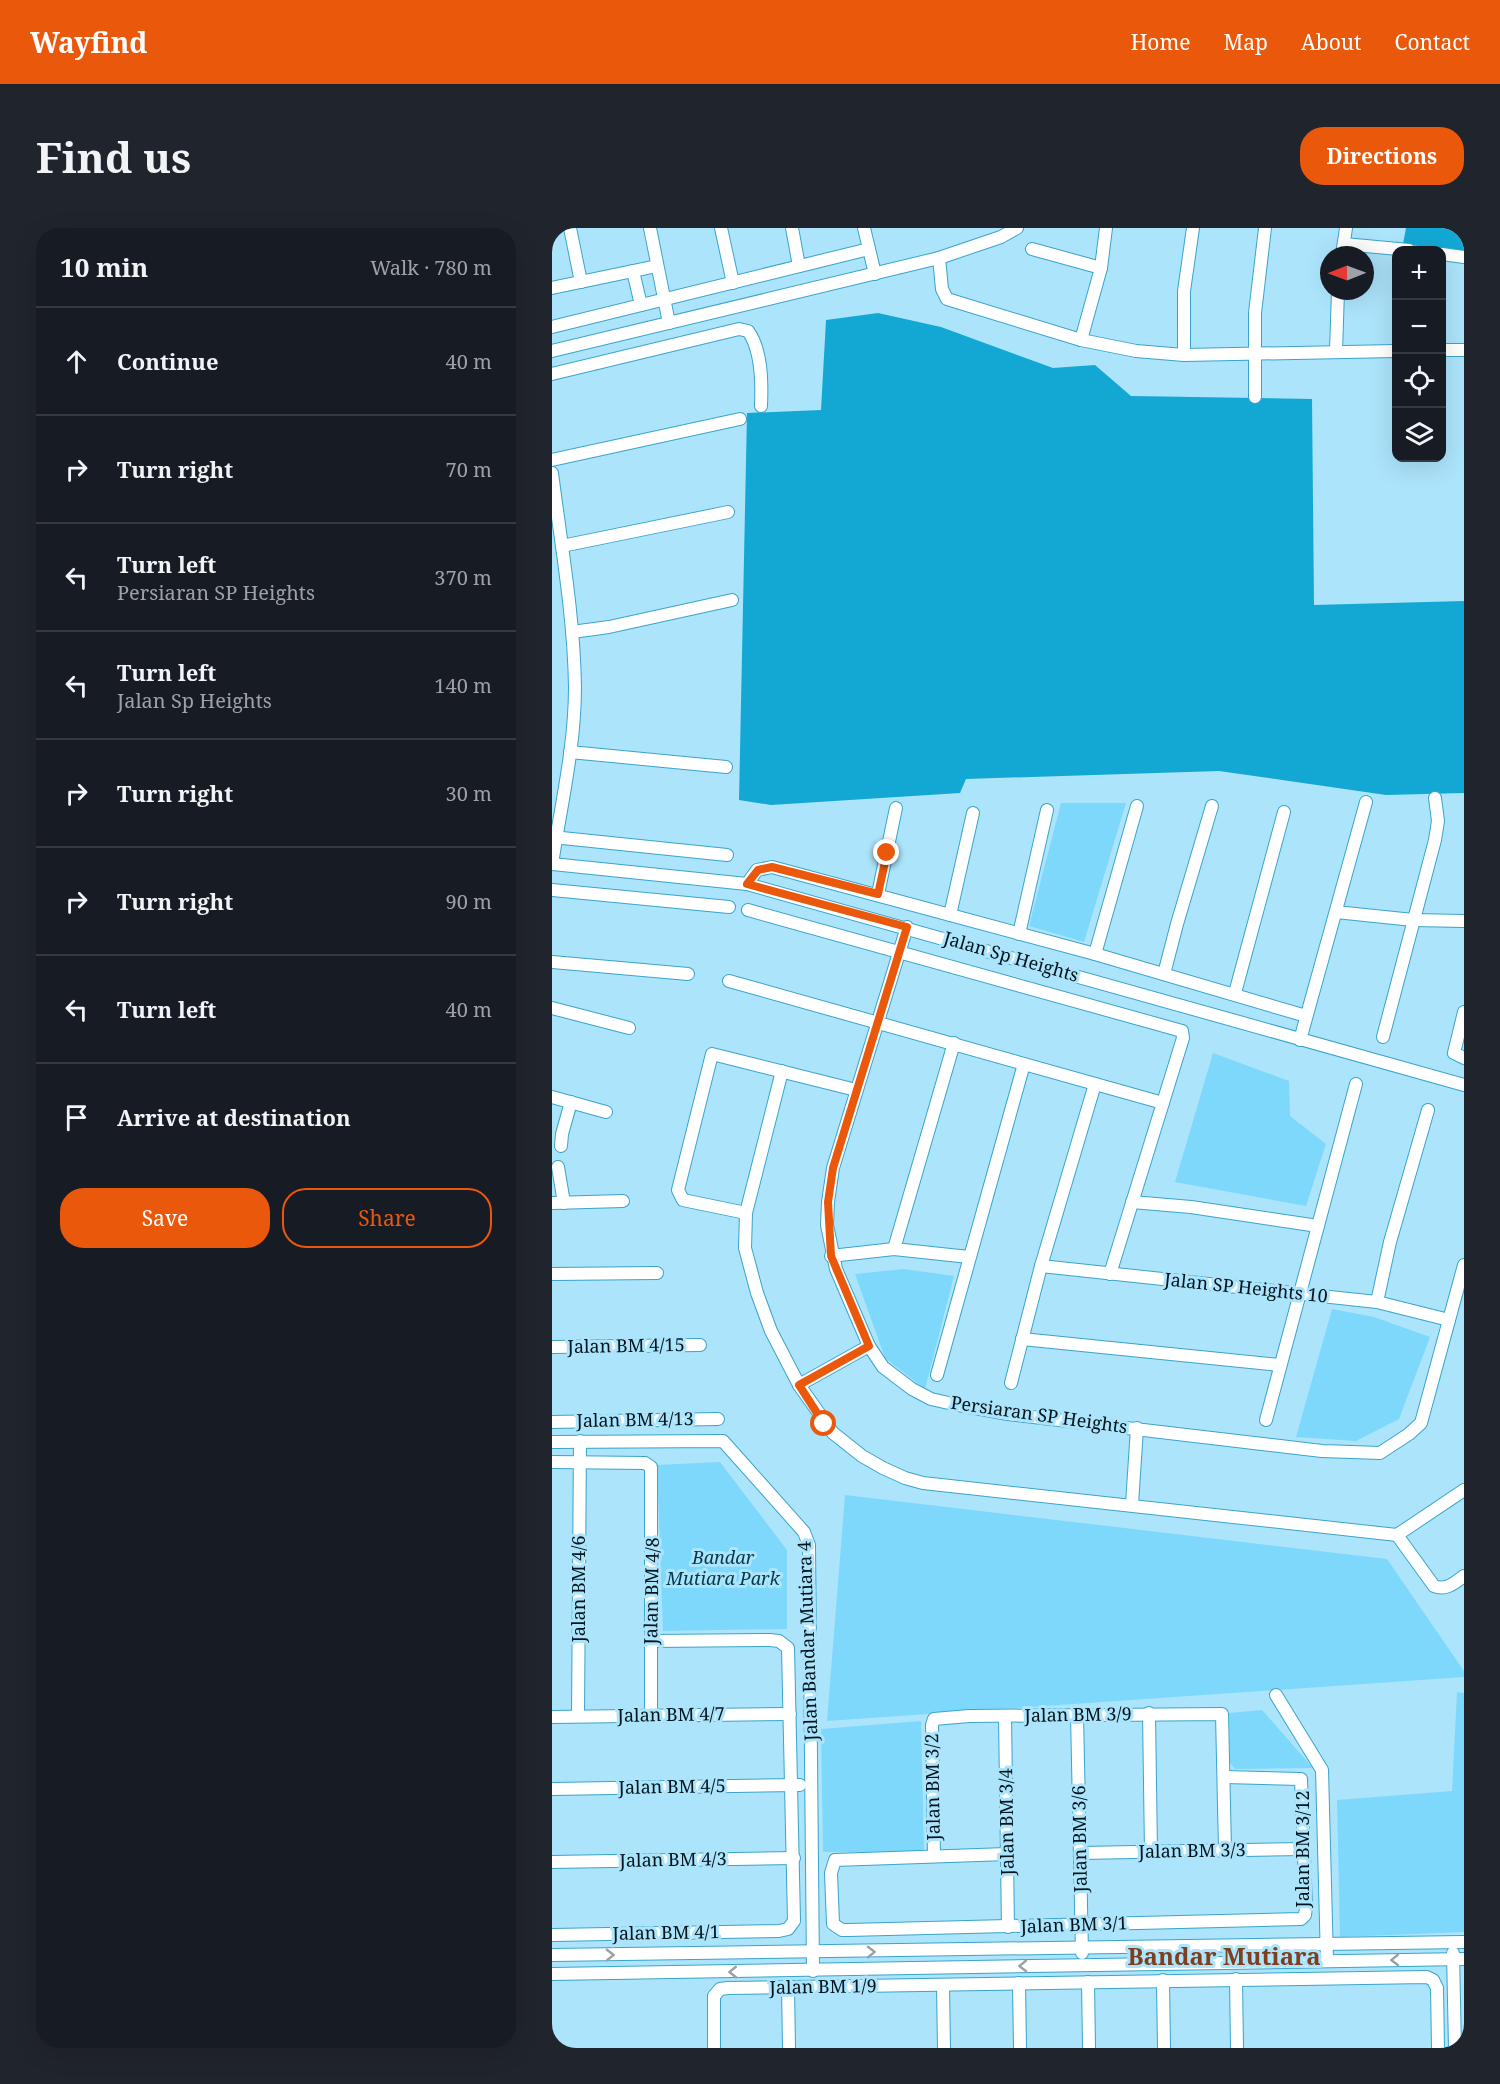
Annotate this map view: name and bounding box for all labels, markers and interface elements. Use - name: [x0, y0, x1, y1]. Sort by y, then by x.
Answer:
- text: Wayfind: [30, 23, 148, 61]
- text: Home: [1131, 28, 1191, 56]
- text: Map: [1224, 28, 1268, 56]
- text: About: [1301, 28, 1362, 56]
- text: Contact: [1395, 28, 1470, 56]
- button: Directions: [1300, 127, 1464, 185]
- text: Find us: [36, 128, 191, 185]
- north arrow: [1320, 246, 1374, 300]
- map controls: [1392, 246, 1446, 462]
- button: +: [1392, 246, 1446, 300]
- text: 10 min: [60, 249, 148, 285]
- text: Walk · 780 m: [370, 254, 492, 281]
- button: −: [1392, 300, 1446, 354]
- icon: ahead: [60, 345, 93, 378]
- text: Continue: [117, 346, 219, 376]
- text: 40 m: [446, 348, 492, 375]
- button: locate: [1392, 354, 1446, 408]
- button: layers: [1392, 408, 1446, 462]
- icon: right: [60, 453, 93, 486]
- text: Turn right: [117, 454, 233, 484]
- text: 70 m: [446, 456, 492, 483]
- text: Turn left: [117, 549, 216, 579]
- icon: left: [60, 561, 93, 594]
- text: 370 m: [434, 564, 492, 591]
- text: Persiaran SP Heights: [117, 579, 315, 606]
- text: Turn left: [117, 657, 216, 687]
- icon: left: [60, 669, 93, 702]
- text: 140 m: [434, 672, 492, 699]
- text: Jalan Sp Heights: [117, 687, 272, 714]
- icon: right: [60, 777, 93, 810]
- text: Turn right: [117, 778, 233, 808]
- text: 30 m: [446, 780, 492, 807]
- route end: [873, 839, 899, 865]
- icon: right: [60, 885, 93, 918]
- text: Turn right: [117, 886, 233, 916]
- text: 90 m: [446, 888, 492, 915]
- street label: Jalan Sp Heights: [940, 925, 1082, 987]
- icon: left: [60, 993, 93, 1026]
- text: Turn left: [117, 994, 216, 1024]
- text: 40 m: [446, 996, 492, 1023]
- icon: arrive: [60, 1101, 93, 1134]
- text: Arrive at destination: [117, 1102, 351, 1132]
- button: Save: [60, 1188, 270, 1248]
- button: Share: [282, 1188, 492, 1248]
- street label: Jalan SP Heights 10: [1162, 1266, 1329, 1308]
- street label: Jalan BM 4/15: [566, 1332, 685, 1358]
- street label: Persiaran SP Heights: [949, 1390, 1129, 1438]
- street label: Jalan BM 4/13: [575, 1406, 694, 1432]
- route start: [810, 1410, 836, 1436]
- street label: Jalan BM 4/6: [566, 1535, 590, 1644]
- street label: Jalan BM 4/8: [638, 1537, 664, 1646]
- street label: Jalan Bandar Mutiara 4: [792, 1541, 823, 1742]
- park label: Bandar Mutiara Park: [665, 1545, 781, 1590]
- street label: Jalan BM 4/7: [616, 1701, 725, 1727]
- street label: Jalan BM 3/9: [1023, 1701, 1132, 1727]
- street label: Jalan BM 3/2: [919, 1733, 945, 1842]
- street label: Jalan BM 3/4: [993, 1768, 1019, 1877]
- street label: Jalan BM 4/5: [617, 1773, 726, 1799]
- street label: Jalan BM 3/6: [1066, 1785, 1092, 1894]
- street label: Jalan BM 3/12: [1290, 1790, 1314, 1909]
- street label: Jalan BM 3/3: [1137, 1837, 1246, 1863]
- street label: Jalan BM 4/3: [618, 1846, 727, 1872]
- street label: Jalan BM 3/1: [1019, 1910, 1128, 1938]
- street label: Jalan BM 4/1: [611, 1919, 720, 1945]
- district label: Bandar Mutiara: [1127, 1939, 1321, 1972]
- one-way arrow: [867, 1945, 876, 1958]
- one-way arrow: [606, 1949, 615, 1961]
- one-way arrow: [1391, 1954, 1400, 1966]
- one-way arrow: [1019, 1960, 1028, 1972]
- one-way arrow: [729, 1966, 738, 1978]
- street label: Jalan BM 1/9: [768, 1973, 877, 1999]

